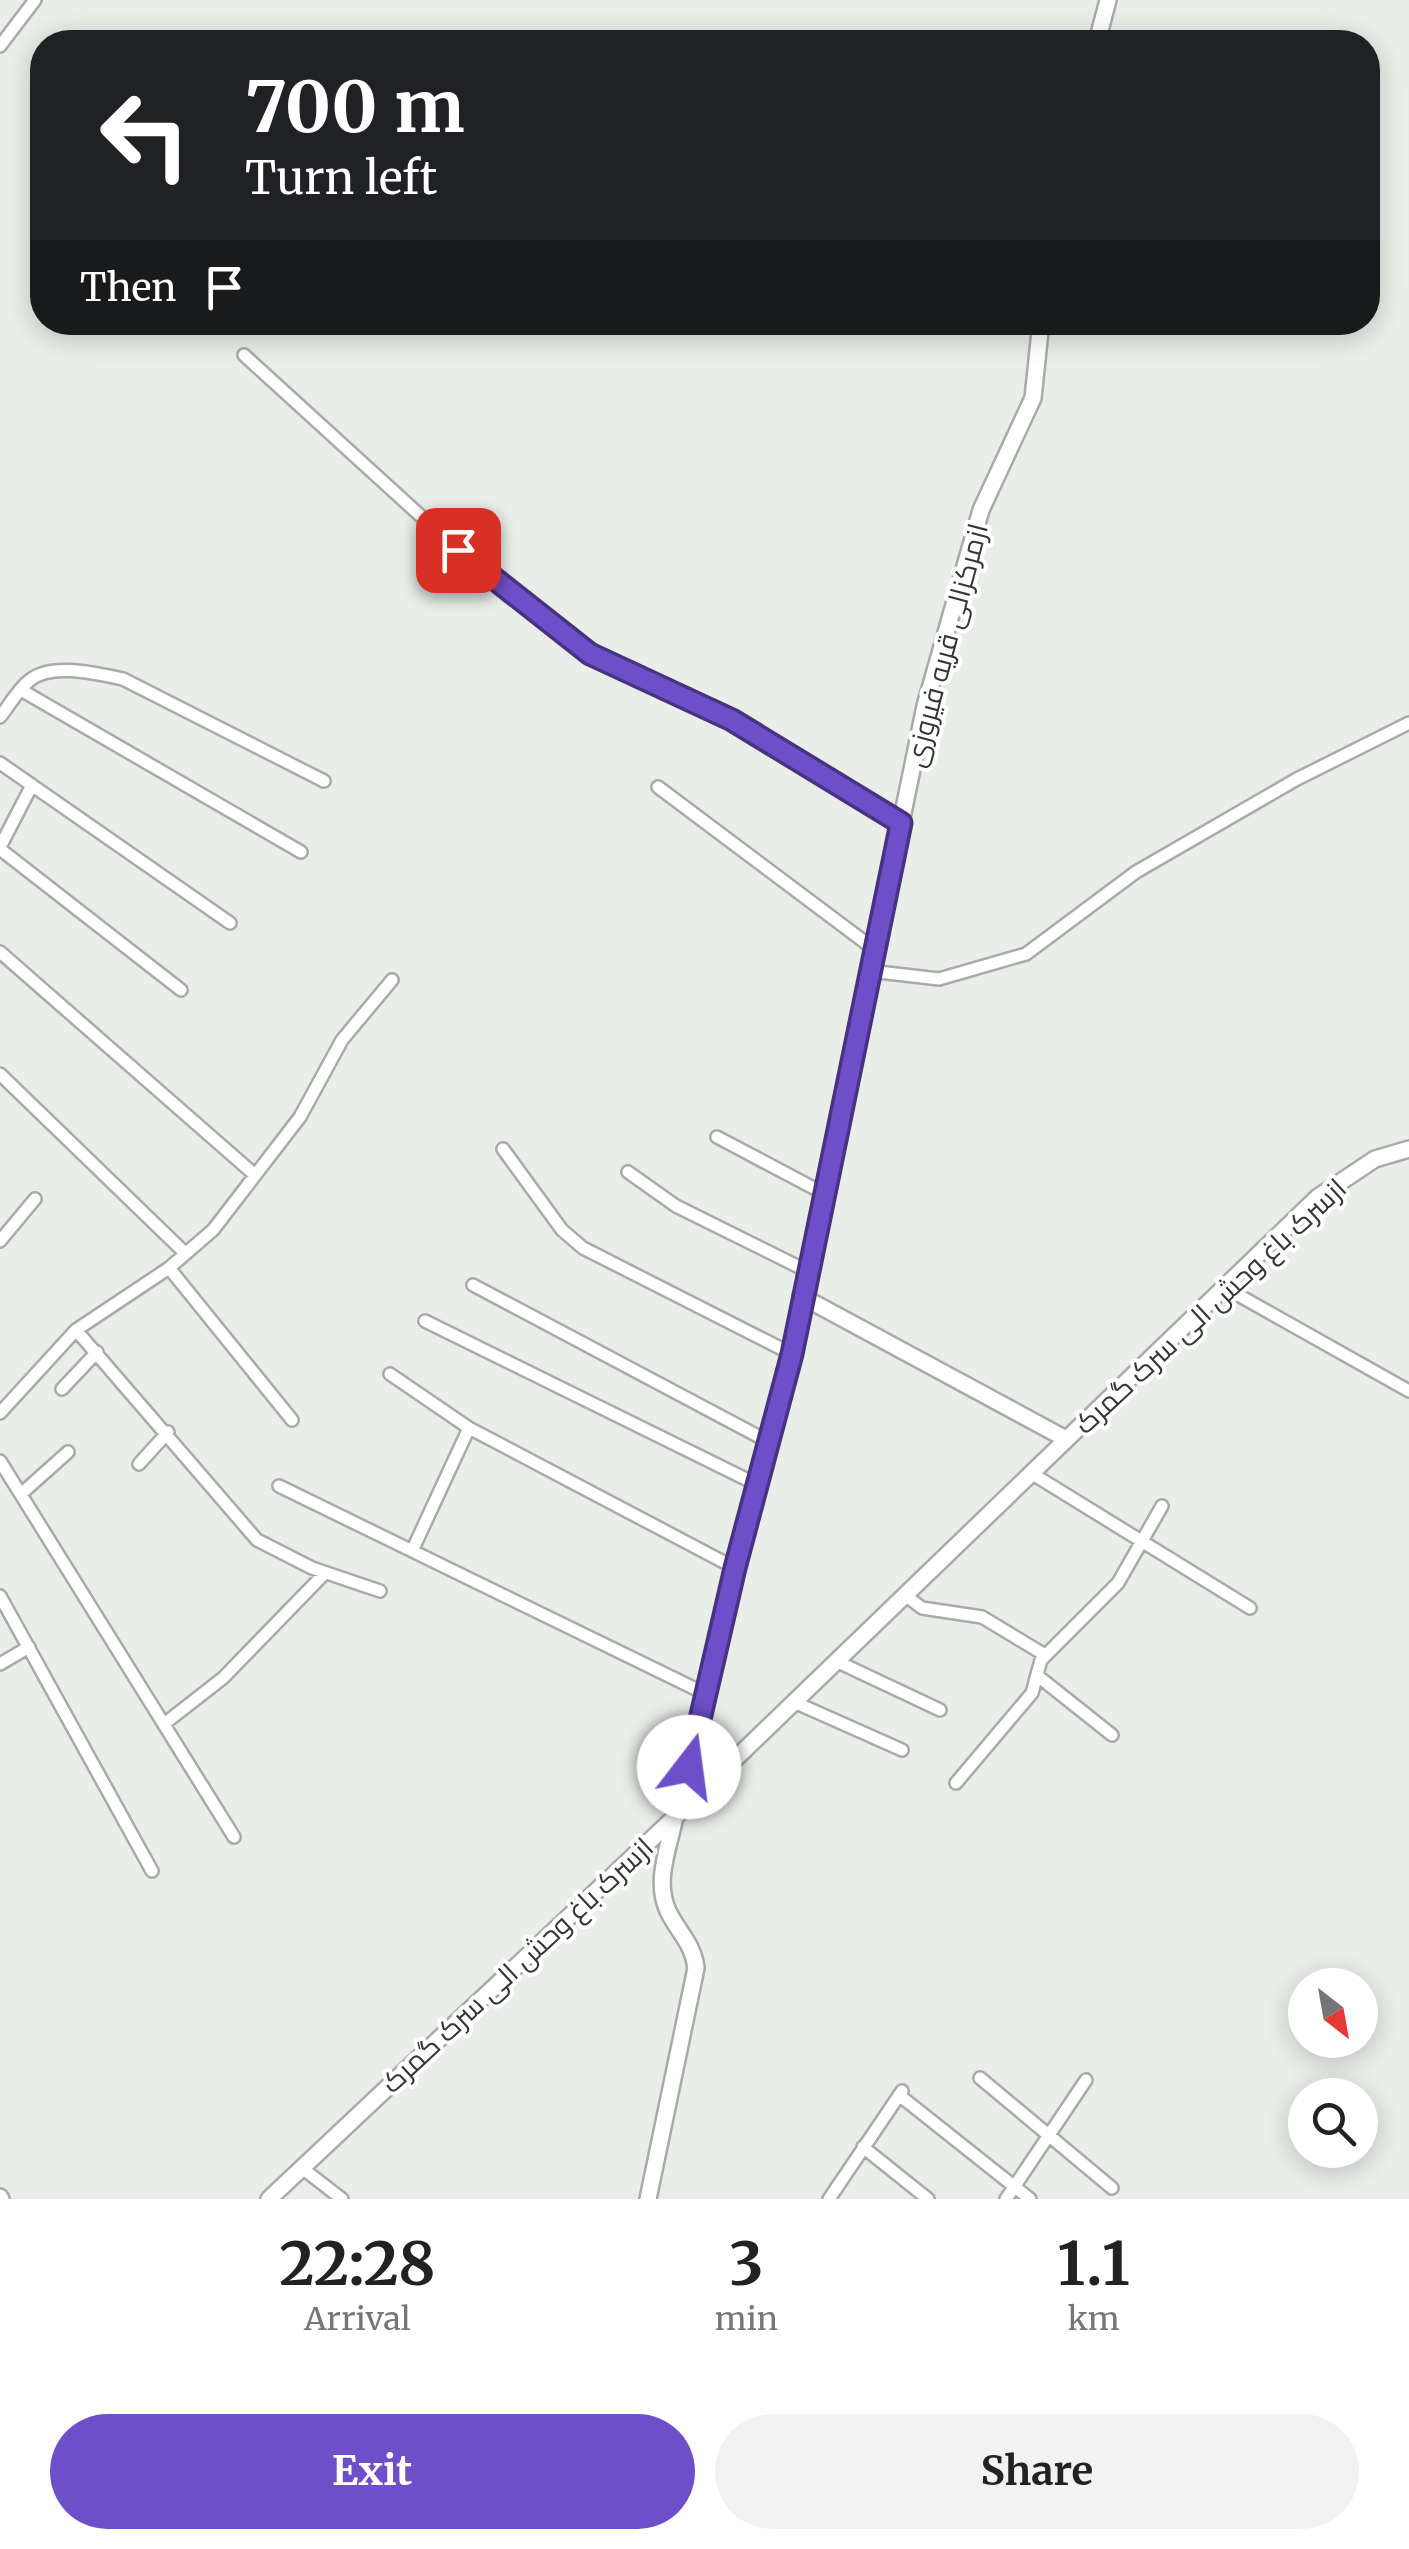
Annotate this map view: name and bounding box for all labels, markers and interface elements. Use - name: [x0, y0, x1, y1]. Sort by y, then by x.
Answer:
- text: 700 m: [245, 63, 465, 151]
- icon: left: [80, 70, 210, 200]
- text: Turn left: [245, 150, 437, 206]
- icon: arrive: [197, 260, 252, 315]
- text: Then: [80, 264, 177, 311]
- pin: [416, 508, 501, 593]
- street label: ازمرکزالی قریه فیروزی: [896, 519, 996, 771]
- icon: arrive: [431, 523, 486, 578]
- street label: ازسرک باغ وحش الی سرک گمرک: [1066, 1170, 1354, 1442]
- position arrow: [637, 1715, 741, 1819]
- street label: ازسرک باغ وحش الی سرک گمرک: [373, 1829, 661, 2101]
- north arrow: [1288, 1968, 1378, 2058]
- map controls: [1288, 1968, 1378, 2168]
- button: search: [1288, 2078, 1378, 2168]
- text: 22:28: [279, 2226, 436, 2301]
- text: 3: [729, 2226, 764, 2301]
- text: 1.1: [1057, 2226, 1130, 2301]
- text: Arrival: [304, 2299, 411, 2339]
- text: min: [715, 2299, 778, 2339]
- text: km: [1067, 2299, 1120, 2339]
- button: Exit: [50, 2414, 695, 2529]
- button: Share: [715, 2414, 1359, 2529]

